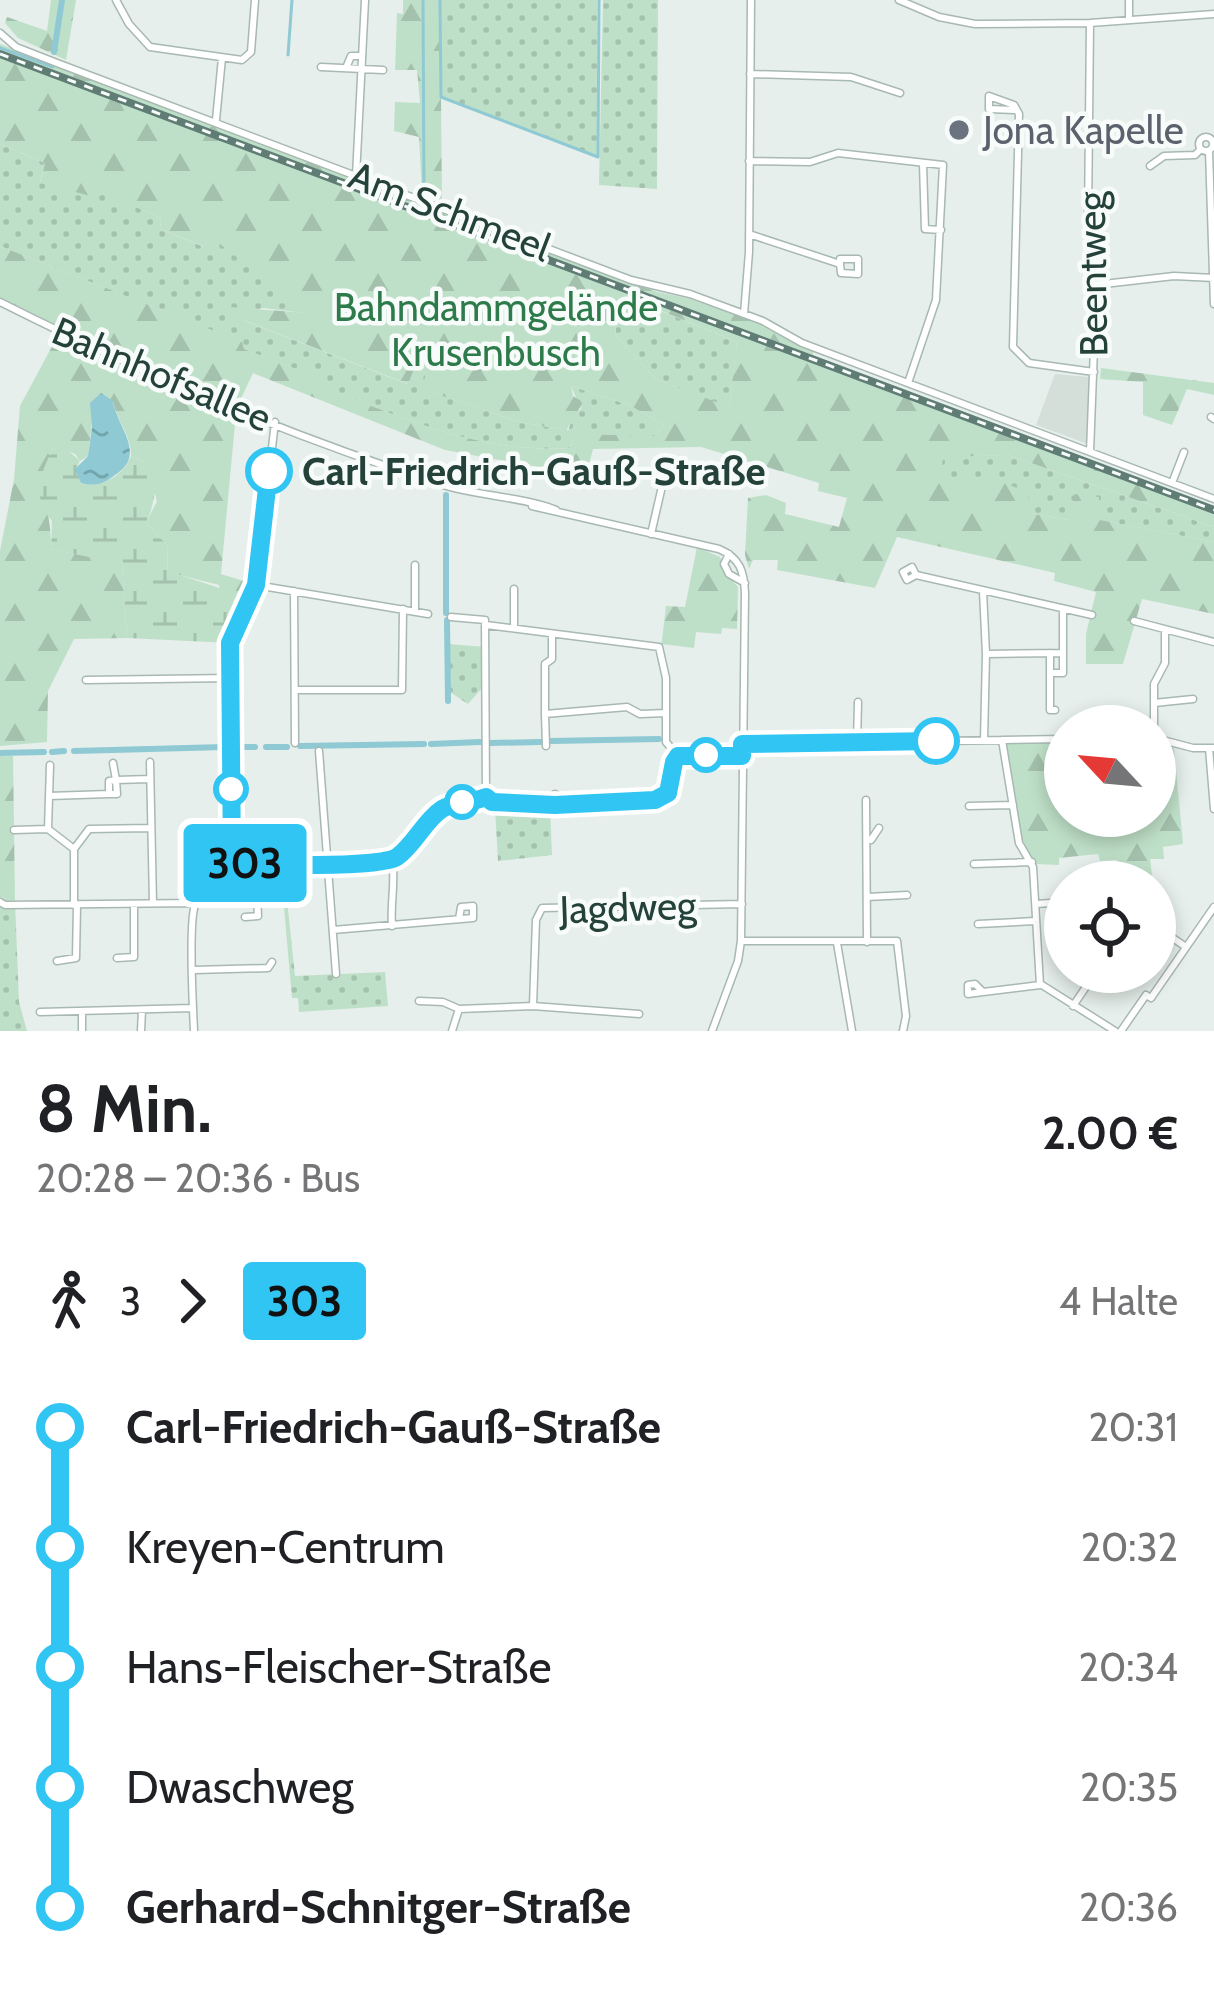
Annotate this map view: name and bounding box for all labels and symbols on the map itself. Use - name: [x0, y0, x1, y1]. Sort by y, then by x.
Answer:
- place label: Jona Kapelle: [982, 106, 1184, 154]
- marker: Jona Kapelle: [946, 117, 972, 143]
- street label: Am Schmeel: [342, 151, 558, 271]
- street label: Beentweg: [1067, 190, 1117, 357]
- park label: Bahndammgelände Krusenbusch: [334, 283, 658, 376]
- street label: Bahnhofsallee: [45, 306, 279, 442]
- place label: Carl-Friedrich-Gauß-Straße: [302, 447, 766, 495]
- marker: Carl-Friedrich-Gauß-Straße: [247, 449, 291, 493]
- north arrow: [1044, 705, 1176, 837]
- unlabelled marker: [914, 719, 958, 763]
- unlabelled marker: [690, 739, 722, 771]
- unlabelled marker: [215, 773, 247, 805]
- unlabelled marker: [446, 786, 478, 818]
- line badge: 303: [176, 824, 314, 902]
- street label: Jagdweg: [558, 881, 698, 933]

